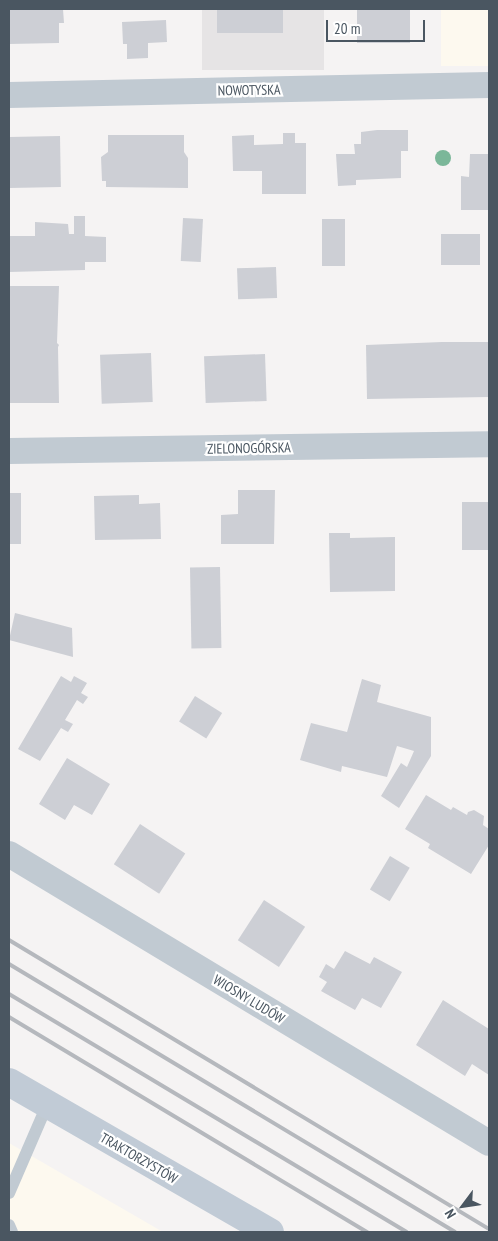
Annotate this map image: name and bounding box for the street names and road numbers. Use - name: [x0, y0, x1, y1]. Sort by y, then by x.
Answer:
- street label: NOWOTYSKA: [217, 81, 281, 99]
- street label: ZIELONOGÓRSKA: [207, 439, 291, 457]
- street label: WIOSNY LUDÓW: [210, 971, 288, 1027]
- street label: TRAKTORZYSTÓW: [97, 1129, 181, 1187]

